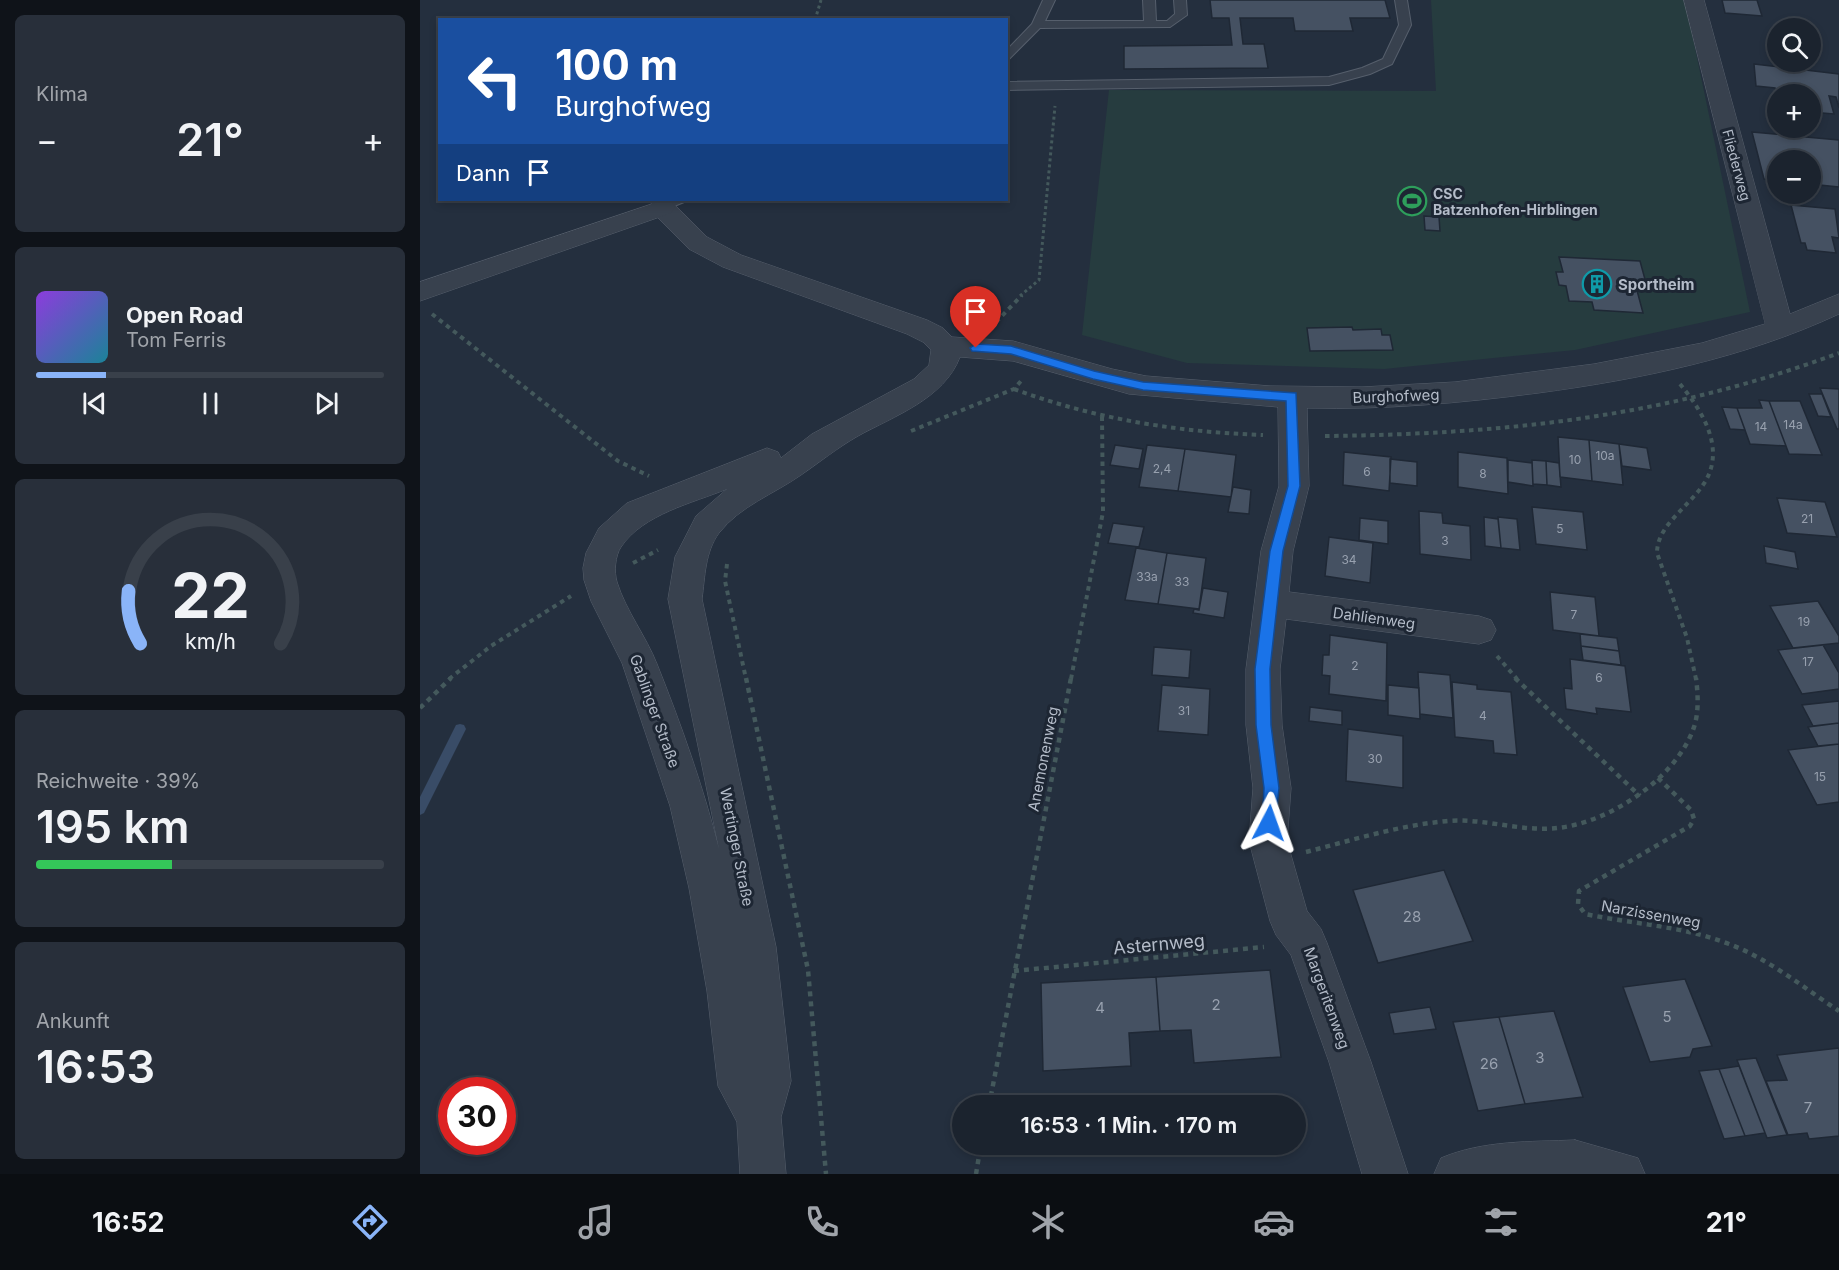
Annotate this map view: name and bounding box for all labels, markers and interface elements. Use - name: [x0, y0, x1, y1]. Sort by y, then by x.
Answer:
- map controls: [1767, 18, 1821, 204]
- button: search: [1767, 18, 1821, 72]
- text: 100 m: [555, 39, 678, 90]
- icon: left: [456, 42, 534, 120]
- text: Klima: [36, 82, 88, 106]
- button: +: [1767, 84, 1821, 138]
- text: Burghofweg: [555, 90, 711, 123]
- text: 21°: [176, 112, 244, 167]
- text: −: [36, 120, 58, 160]
- text: +: [362, 120, 384, 160]
- street label: Fliederweg: [1719, 127, 1755, 203]
- button: −: [1767, 150, 1821, 204]
- icon: arrive: [522, 156, 555, 189]
- text: Dann: [456, 160, 510, 186]
- sports icon: CSC Batzenhofen-Hirblingen: [1396, 185, 1428, 217]
- place label: CSC Batzenhofen-Hirblingen: [1433, 185, 1598, 218]
- building icon: Sportheim: [1581, 268, 1613, 300]
- place label: Sportheim: [1618, 275, 1694, 294]
- pin: [950, 286, 1001, 348]
- icon: arrive: [959, 295, 992, 328]
- text: Open Road: [126, 302, 243, 328]
- text: Tom Ferris: [126, 328, 226, 352]
- street label: Burghofweg: [1352, 385, 1440, 407]
- icon: previous: [78, 387, 111, 420]
- icon: pause: [194, 387, 227, 420]
- icon: next: [310, 387, 343, 420]
- house number: 14a: [1783, 417, 1803, 432]
- house number: 14: [1755, 419, 1768, 434]
- house number: 10a: [1595, 448, 1615, 463]
- house number: 10: [1569, 452, 1581, 467]
- house number: 2,4: [1153, 461, 1172, 476]
- house number: 6: [1363, 464, 1371, 479]
- house number: 8: [1479, 466, 1487, 481]
- house number: 21: [1801, 511, 1813, 526]
- house number: 5: [1556, 521, 1564, 536]
- house number: 3: [1441, 533, 1449, 548]
- house number: 34: [1341, 552, 1357, 567]
- text: 22: [171, 558, 249, 633]
- house number: 33a: [1136, 569, 1158, 584]
- house number: 33: [1175, 574, 1189, 589]
- street label: Dahlienweg: [1332, 603, 1416, 633]
- house number: 7: [1571, 607, 1578, 622]
- house number: 19: [1798, 614, 1810, 629]
- text: km/h: [185, 628, 235, 654]
- street label: Gablinger Straße: [626, 652, 684, 770]
- house number: 17: [1802, 654, 1814, 669]
- house number: 2: [1351, 658, 1359, 673]
- house number: 6: [1595, 670, 1603, 685]
- house number: 31: [1178, 703, 1190, 718]
- street label: Anemonenweg: [1024, 705, 1062, 813]
- house number: 4: [1479, 708, 1487, 723]
- house number: 30: [1368, 751, 1382, 766]
- text: Reichweite · 39%: [36, 769, 200, 793]
- house number: 15: [1814, 769, 1826, 784]
- street label: Wertinger Straße: [716, 786, 758, 908]
- position arrow: [1237, 791, 1301, 855]
- text: 195 km: [36, 799, 190, 854]
- street label: Narzissenweg: [1600, 896, 1702, 932]
- house number: 28: [1403, 907, 1421, 926]
- street label: Asternweg: [1112, 930, 1206, 958]
- street label: Margeritenweg: [1300, 944, 1354, 1052]
- house number: 2: [1211, 995, 1221, 1014]
- house number: 4: [1095, 998, 1105, 1017]
- house number: 5: [1662, 1007, 1672, 1026]
- text: Ankunft: [36, 1009, 110, 1033]
- text: 16:53: [36, 1039, 155, 1094]
- house number: 3: [1535, 1048, 1545, 1067]
- house number: 26: [1480, 1054, 1498, 1073]
- speed limit sign: 30: [438, 1077, 516, 1155]
- house number: 7: [1804, 1098, 1812, 1117]
- text: 16:53 · 1 Min. · 170 m: [1021, 1112, 1237, 1138]
- icon: directions: [349, 1201, 391, 1243]
- icon: music: [575, 1201, 617, 1243]
- icon: phone: [801, 1201, 843, 1243]
- icon: climate: [1027, 1201, 1069, 1243]
- icon: car: [1253, 1201, 1295, 1243]
- icon: filters: [1480, 1201, 1522, 1243]
- text: 16:52: [92, 1206, 165, 1239]
- text: 21°: [1706, 1206, 1747, 1239]

